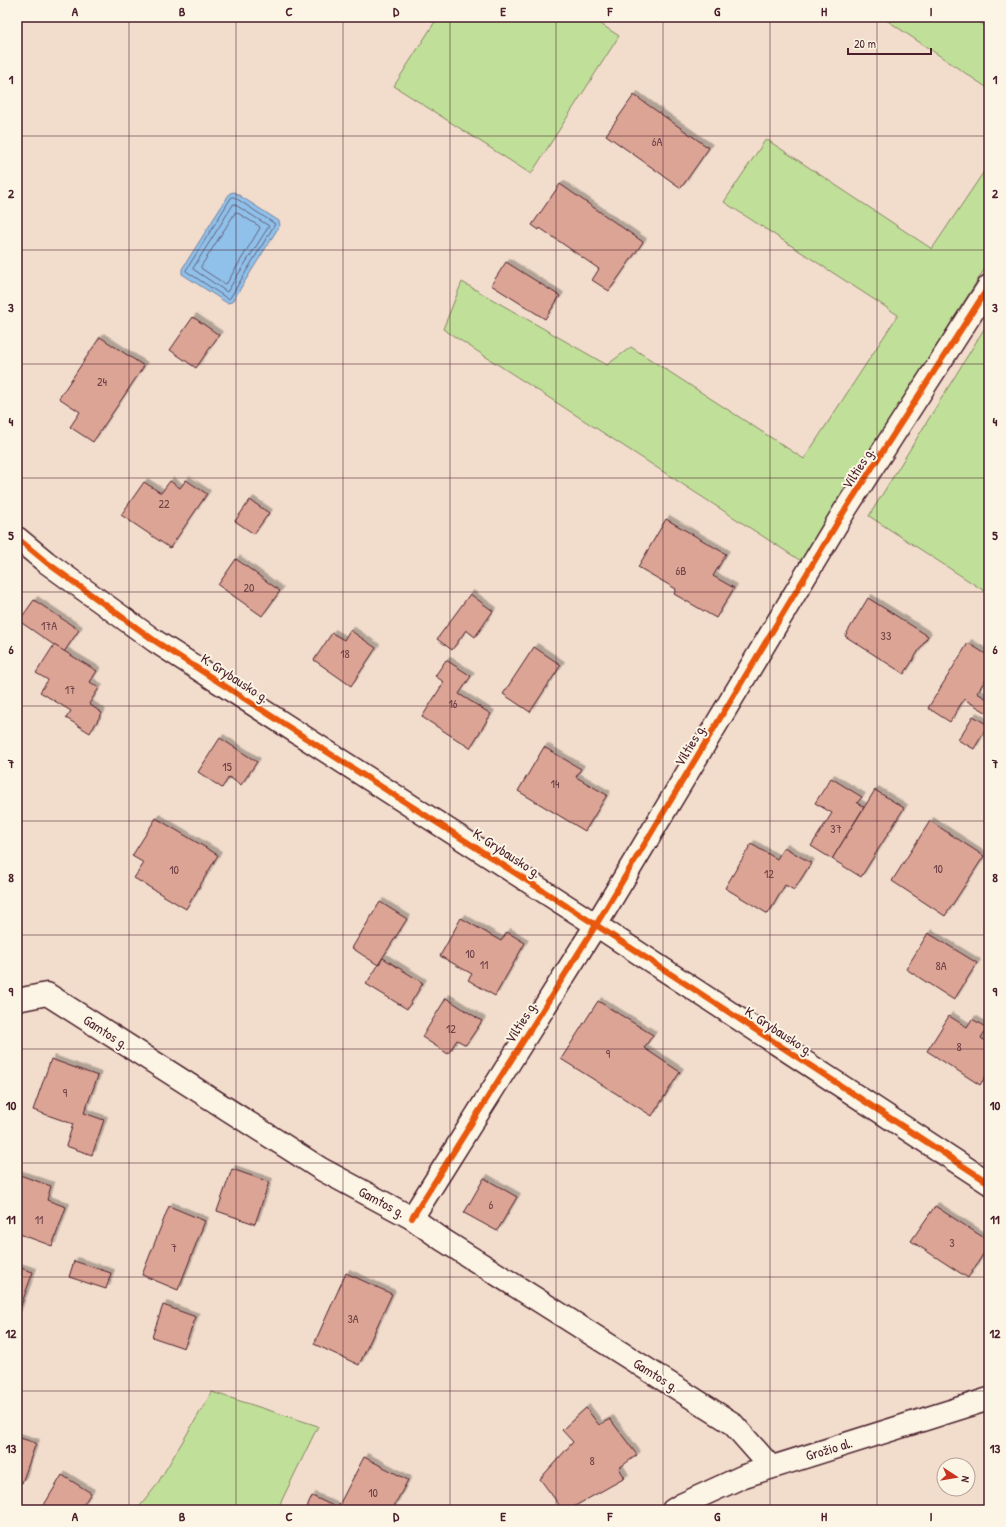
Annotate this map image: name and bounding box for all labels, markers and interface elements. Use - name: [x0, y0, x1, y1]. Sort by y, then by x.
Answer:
- text: A: [72, 2, 79, 20]
- text: B: [179, 2, 186, 20]
- text: C: [285, 2, 293, 20]
- text: D: [393, 2, 400, 20]
- text: E: [500, 2, 506, 20]
- text: F: [607, 2, 614, 20]
- text: G: [714, 2, 721, 20]
- text: H: [821, 2, 827, 20]
- text: I: [929, 2, 933, 20]
- scale bar: [848, 30, 931, 56]
- text: 20 m: [854, 35, 876, 52]
- text: 1: [9, 70, 14, 88]
- text: 1: [993, 70, 998, 88]
- house number: 6A: [652, 133, 662, 150]
- text: 2: [8, 184, 15, 202]
- text: 2: [992, 184, 999, 202]
- text: 3: [8, 298, 14, 316]
- text: 3: [992, 298, 998, 316]
- house number: 24: [97, 373, 108, 390]
- text: 4: [9, 412, 14, 430]
- text: 4: [993, 412, 998, 430]
- street label: Vilties g.: [837, 443, 879, 493]
- house number: 22: [158, 495, 170, 512]
- text: 5: [8, 526, 14, 544]
- text: 5: [992, 526, 998, 544]
- house number: 6B: [676, 562, 686, 579]
- house number: 20: [244, 579, 255, 596]
- house number: 17A: [41, 617, 57, 634]
- house number: 33: [881, 627, 891, 644]
- text: 6: [8, 640, 14, 658]
- text: 6: [992, 640, 998, 658]
- house number: 18: [340, 645, 350, 662]
- street label: K. Grybausko g.: [197, 648, 273, 708]
- house number: 17: [65, 681, 75, 698]
- house number: 16: [448, 695, 458, 712]
- street label: Vilties g.: [670, 720, 710, 770]
- text: 7: [7, 754, 15, 772]
- text: 7: [991, 754, 999, 772]
- house number: 15: [222, 758, 232, 775]
- house number: 14: [551, 775, 560, 792]
- house number: 37: [830, 820, 842, 837]
- street label: K. Grybausko g.: [469, 823, 545, 883]
- house number: 10: [933, 860, 943, 877]
- house number: 10: [169, 861, 179, 878]
- house number: 12: [764, 865, 774, 882]
- text: 8: [8, 868, 14, 886]
- text: 8: [992, 868, 998, 886]
- house number: 10: [465, 945, 475, 962]
- house number: 11: [480, 956, 488, 973]
- house number: 8A: [935, 957, 947, 974]
- text: 9: [9, 982, 14, 1000]
- text: 9: [993, 982, 998, 1000]
- street label: Vilties g.: [500, 997, 542, 1047]
- street label: K. Grybausko g.: [741, 1001, 817, 1061]
- street label: Gamtos g.: [80, 1010, 132, 1054]
- house number: 12: [446, 1020, 456, 1037]
- house number: 8: [956, 1038, 962, 1055]
- house number: 9: [606, 1045, 611, 1062]
- house number: 9: [63, 1084, 68, 1101]
- text: 10: [6, 1096, 16, 1114]
- text: 10: [990, 1096, 1000, 1114]
- street label: Gamtos g.: [355, 1181, 409, 1223]
- house number: 6: [489, 1196, 494, 1213]
- text: 11: [6, 1210, 16, 1228]
- text: 11: [990, 1210, 1000, 1228]
- house number: 11: [35, 1211, 43, 1228]
- house number: 3: [949, 1234, 955, 1251]
- house number: 7: [171, 1239, 177, 1256]
- house number: 3A: [347, 1310, 359, 1327]
- text: 12: [6, 1324, 17, 1342]
- text: 12: [990, 1324, 1001, 1342]
- street label: Gamtos g.: [629, 1353, 683, 1397]
- street label: Grožio al.: [803, 1432, 855, 1465]
- text: 13: [6, 1439, 16, 1457]
- text: 13: [990, 1439, 1000, 1457]
- house number: 8: [589, 1452, 595, 1469]
- north arrow: [936, 1457, 976, 1497]
- text: N: [958, 1475, 973, 1484]
- house number: 10: [368, 1484, 378, 1501]
- text: A: [72, 1507, 79, 1525]
- text: B: [179, 1507, 186, 1525]
- text: C: [285, 1507, 293, 1525]
- text: D: [393, 1507, 400, 1525]
- text: E: [500, 1507, 506, 1525]
- text: F: [607, 1507, 614, 1525]
- text: G: [714, 1507, 721, 1525]
- text: H: [821, 1507, 827, 1525]
- text: I: [929, 1507, 933, 1525]

